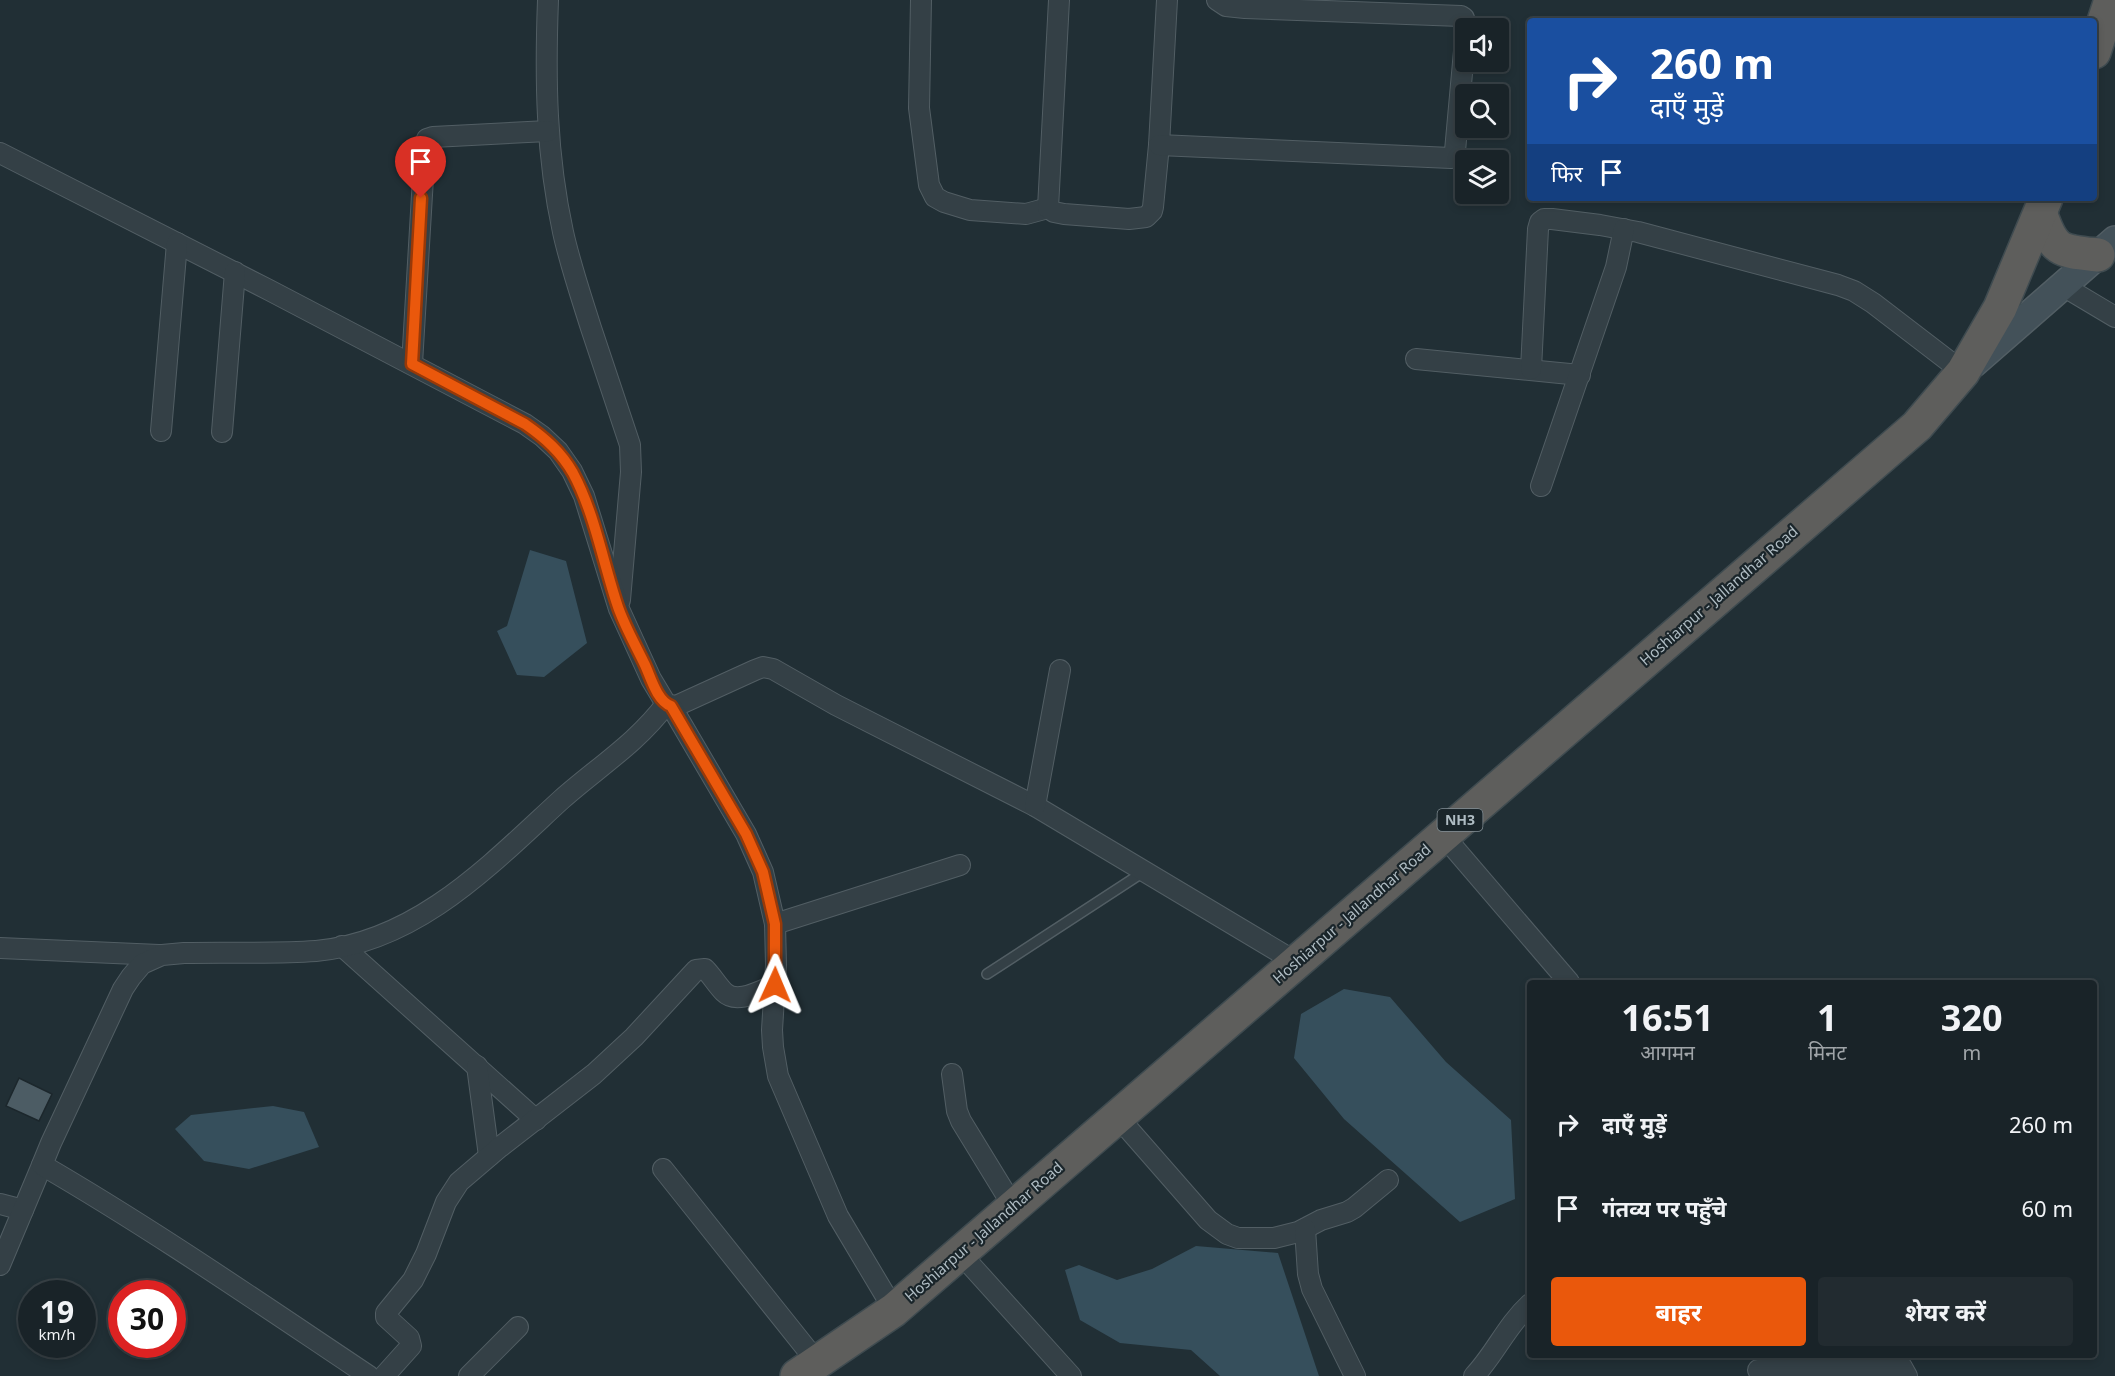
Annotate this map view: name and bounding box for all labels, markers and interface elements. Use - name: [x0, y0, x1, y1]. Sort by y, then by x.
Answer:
- map controls: [1455, 18, 1509, 204]
- button: sound: [1455, 18, 1509, 72]
- text: 260 m: [1650, 34, 1774, 91]
- icon: right: [1551, 42, 1629, 120]
- button: search: [1455, 84, 1509, 138]
- text: दाएँ मुड़ें: [1650, 88, 1724, 125]
- pin: [395, 136, 446, 198]
- icon: arrive: [404, 145, 437, 178]
- button: layers: [1455, 150, 1509, 204]
- icon: arrive: [1595, 156, 1628, 189]
- text: फिर: [1551, 158, 1583, 188]
- street label: Hoshiarpur - Jallandhar Road: [1635, 521, 1802, 670]
- road number: NH3: [1438, 809, 1482, 831]
- street label: Hoshiarpur - Jallandhar Road: [1268, 839, 1435, 988]
- position arrow: [743, 953, 807, 1017]
- text: 16:51: [1621, 993, 1714, 1042]
- text: 1: [1817, 993, 1838, 1042]
- text: 320: [1941, 993, 2003, 1042]
- text: आगमन: [1640, 1039, 1695, 1066]
- text: मिनट: [1808, 1039, 1847, 1066]
- text: m: [1962, 1039, 1981, 1066]
- icon: right: [1551, 1108, 1584, 1141]
- text: दाएँ मुड़ें: [1602, 1109, 1667, 1139]
- text: 260 m: [2009, 1109, 2073, 1139]
- street label: Hoshiarpur - Jallandhar Road: [900, 1157, 1067, 1306]
- icon: arrive: [1551, 1192, 1584, 1225]
- text: गंतव्य पर पहुँचे: [1602, 1193, 1727, 1223]
- text: 60 m: [2022, 1193, 2073, 1223]
- button: बाहर: [1551, 1277, 1806, 1346]
- button: शेयर करें: [1818, 1277, 2073, 1346]
- speed limit sign: 30: [108, 1280, 186, 1358]
- text: 19: [40, 1291, 74, 1332]
- text: km/h: [39, 1324, 75, 1344]

